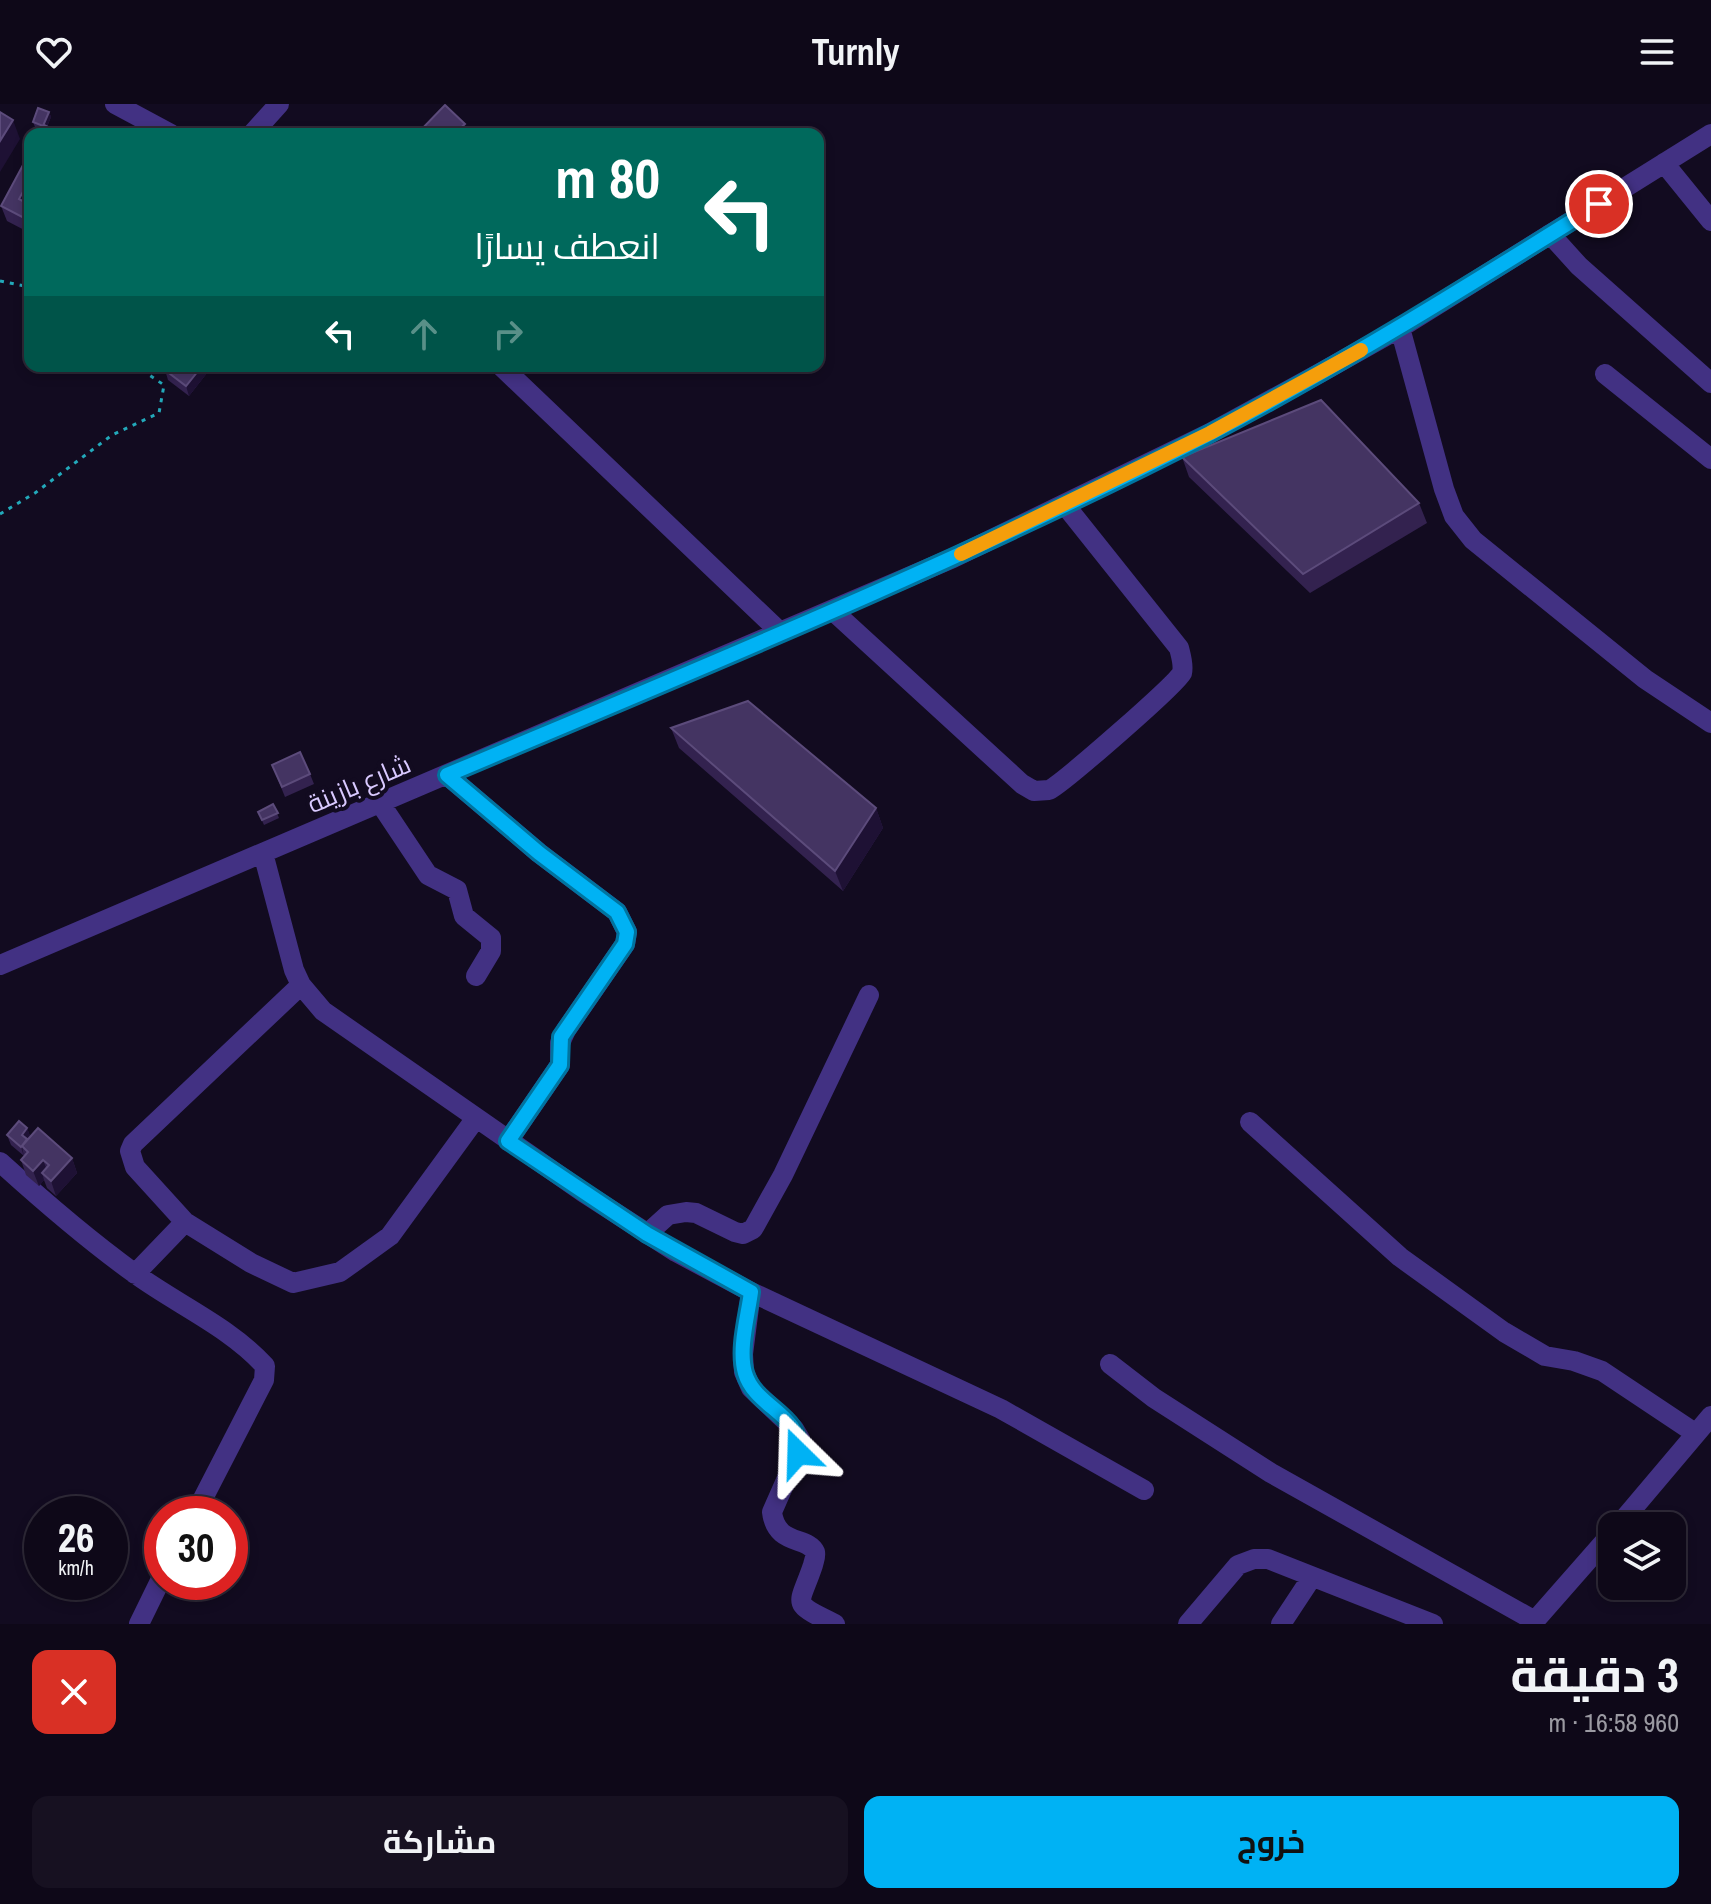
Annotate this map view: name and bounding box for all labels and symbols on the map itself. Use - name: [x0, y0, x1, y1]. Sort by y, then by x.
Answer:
- pin: [1565, 170, 1633, 238]
- street label: شارع بازينة: [302, 746, 416, 821]
- position arrow: [756, 1411, 840, 1495]
- speed limit sign: 30: [144, 1496, 248, 1600]

